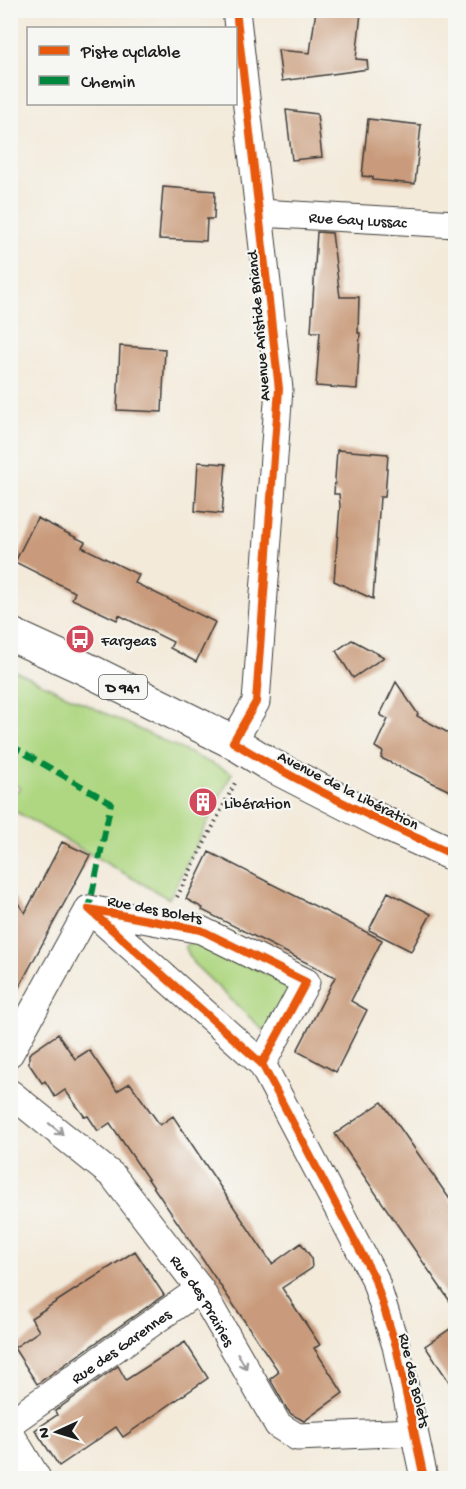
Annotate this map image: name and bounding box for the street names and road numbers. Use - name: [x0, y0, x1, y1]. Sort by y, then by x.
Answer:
- street label: Rue Gay Lussac: [308, 210, 408, 234]
- street label: Avenue Aristide Briand: [244, 248, 277, 402]
- road number: D 941: [99, 675, 147, 699]
- street label: Avenue de la Libération: [274, 748, 422, 836]
- street label: Rue des Bolets: [105, 893, 204, 930]
- street label: Rue des Prairies: [164, 1252, 238, 1352]
- street label: Rue des Garennes: [69, 1306, 177, 1390]
- street label: Rue des Bolets: [393, 1332, 433, 1431]

